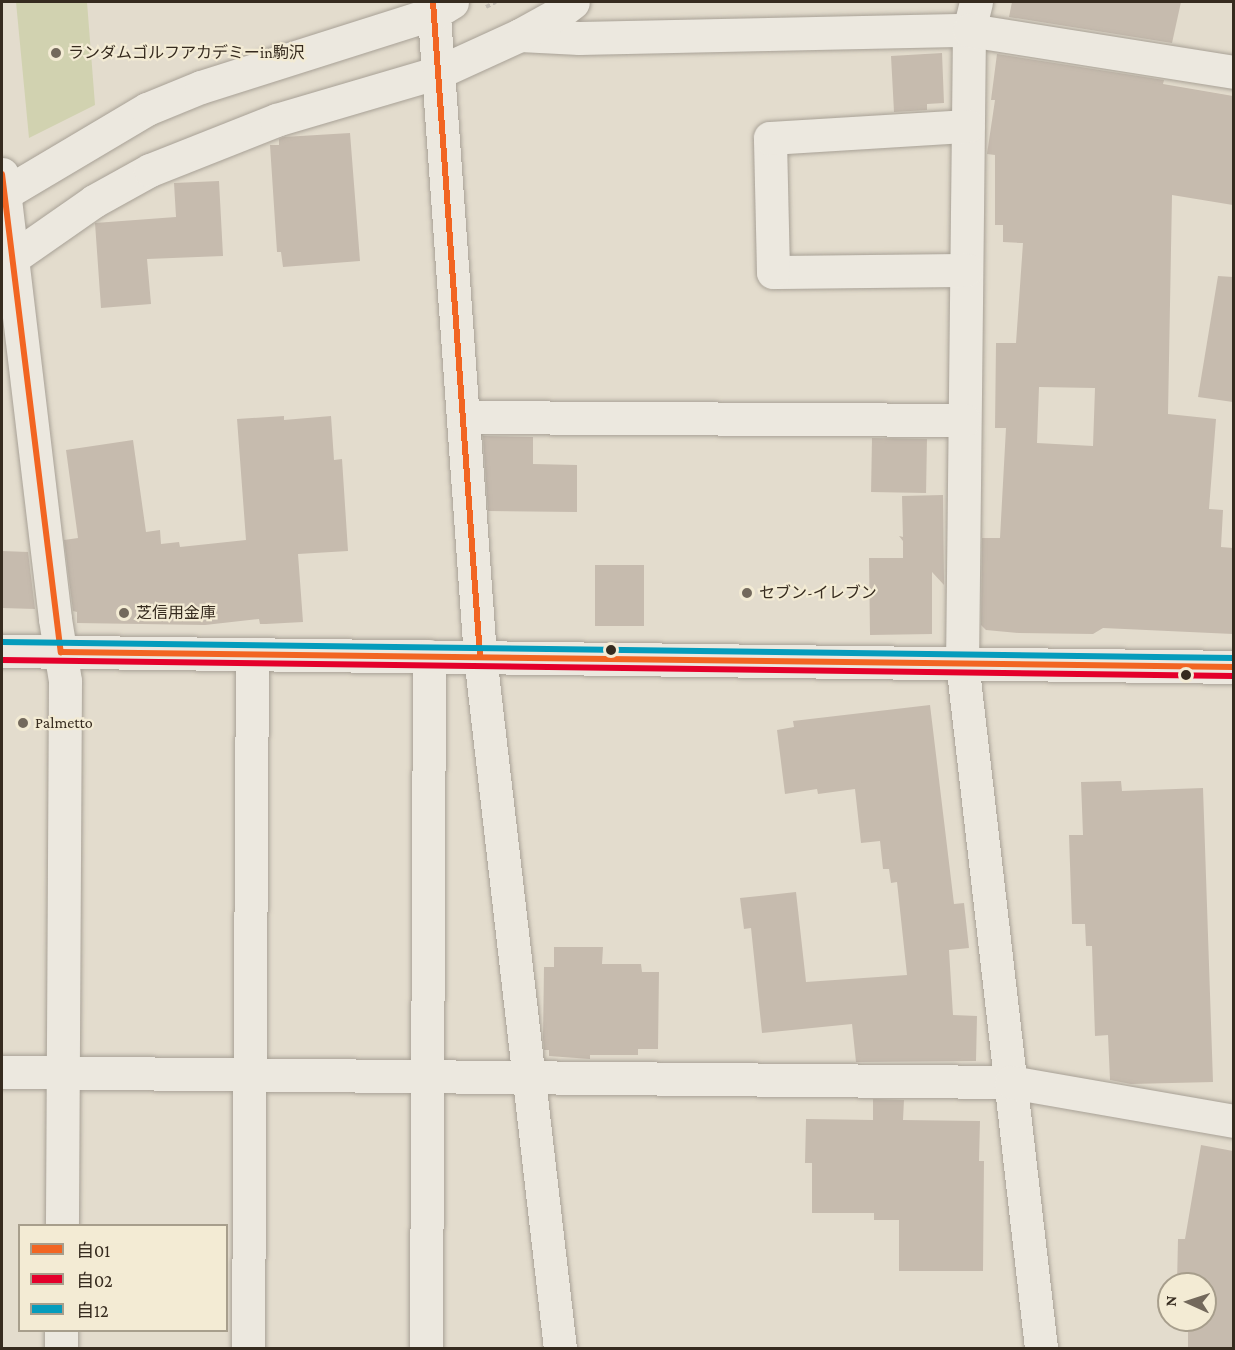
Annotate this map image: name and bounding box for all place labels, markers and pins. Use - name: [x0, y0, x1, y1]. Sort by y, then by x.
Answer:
- place label: ランダムゴルフアカデミーin駒沢: [68, 43, 305, 63]
- marker: ランダムゴルフアカデミーin駒沢: [49, 46, 63, 60]
- place label: セブン-イレブン: [759, 583, 877, 603]
- marker: セブン-イレブン: [740, 586, 754, 600]
- place label: 芝信用金庫: [136, 603, 216, 623]
- marker: 芝信用金庫: [117, 606, 131, 620]
- unlabelled marker: [605, 644, 617, 656]
- unlabelled marker: [1180, 669, 1192, 681]
- place label: Palmetto: [35, 713, 93, 733]
- marker: Palmetto: [16, 716, 30, 730]

